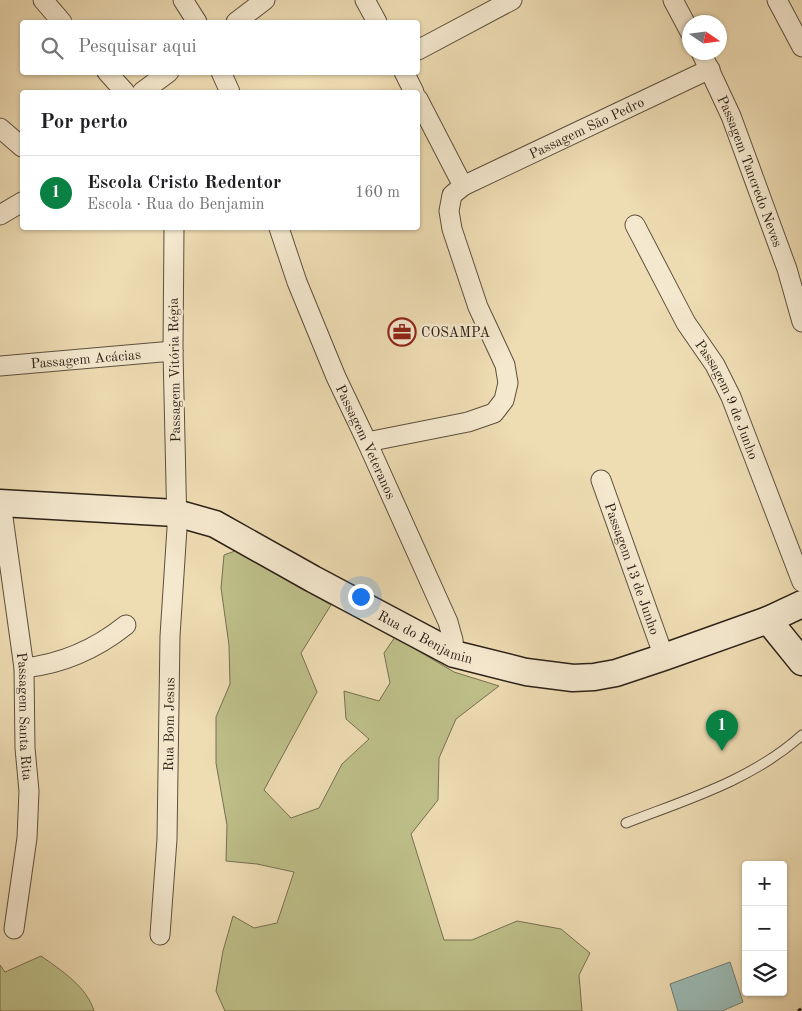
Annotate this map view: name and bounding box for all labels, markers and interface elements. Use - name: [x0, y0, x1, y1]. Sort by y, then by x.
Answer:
- north arrow: [682, 15, 727, 60]
- search box: [20, 20, 420, 75]
- icon: search: [38, 34, 66, 62]
- text: Pesquisar aqui: [78, 38, 197, 57]
- street label: Passagem Tancredo Neves: [714, 93, 784, 249]
- street label: Passagem São Pedro: [527, 95, 647, 162]
- text: Por perto: [40, 112, 128, 133]
- text: Escola Cristo Redentor: [87, 174, 281, 193]
- text: 1: [51, 185, 61, 201]
- text: 160 m: [355, 185, 400, 201]
- text: Escola · Rua do Benjamin: [87, 197, 264, 213]
- street label: Passagem Vitória Régia: [167, 297, 183, 443]
- office icon: COSAMPA: [387, 317, 417, 347]
- place label: COSAMPA: [421, 326, 490, 340]
- street label: Passagem 9 de Junho: [692, 338, 760, 462]
- street label: Passagem Acácias: [30, 348, 141, 371]
- street label: Passagem Veteranos: [333, 383, 398, 501]
- street label: Passagem 13 de Junho: [602, 501, 661, 637]
- your location: [348, 584, 374, 610]
- street label: Rua do Benjamin: [375, 609, 474, 667]
- street label: Passagem Santa Rita: [14, 651, 34, 781]
- street label: Rua Bom Jesus: [162, 677, 177, 771]
- pin: 1: [706, 710, 738, 751]
- map controls: [742, 861, 787, 996]
- button: +: [742, 861, 787, 906]
- button: −: [742, 906, 787, 951]
- button: layers: [742, 951, 787, 996]

